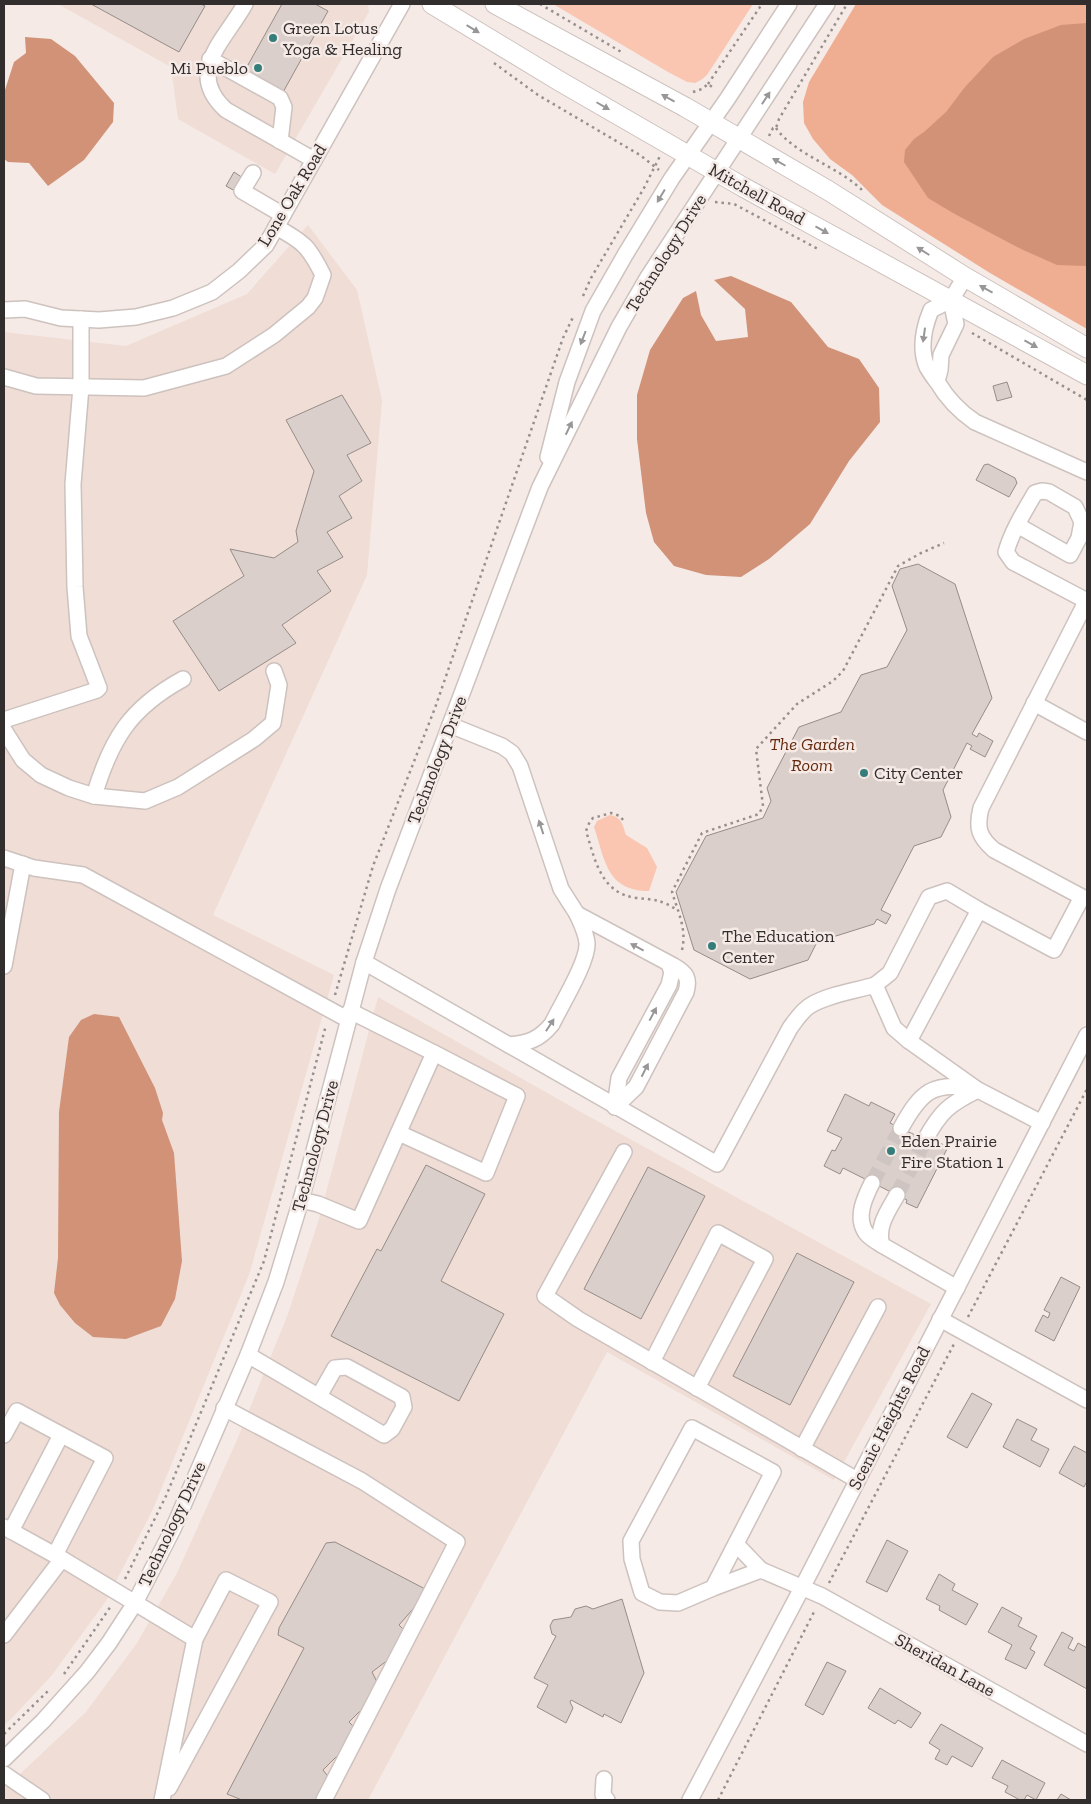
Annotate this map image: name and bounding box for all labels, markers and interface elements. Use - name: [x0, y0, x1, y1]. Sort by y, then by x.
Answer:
- place label: Green Lotus Yoga & Healing: [282, 17, 402, 60]
- one-way arrow: [467, 24, 480, 33]
- marker: Green Lotus Yoga & Healing: [267, 32, 279, 44]
- place label: Mi Pueblo: [170, 57, 248, 79]
- marker: Mi Pueblo: [252, 62, 264, 74]
- one-way arrow: [761, 92, 771, 105]
- one-way arrow: [661, 94, 675, 102]
- one-way arrow: [596, 102, 611, 110]
- street label: Lone Oak Road: [253, 140, 331, 250]
- street label: Mitchell Road: [705, 158, 809, 230]
- one-way arrow: [773, 158, 786, 167]
- one-way arrow: [656, 189, 666, 202]
- street label: Technology Drive: [621, 190, 711, 316]
- one-way arrow: [815, 226, 829, 234]
- one-way arrow: [917, 247, 930, 256]
- one-way arrow: [979, 285, 992, 294]
- one-way arrow: [920, 327, 928, 343]
- one-way arrow: [579, 331, 587, 346]
- one-way arrow: [1023, 340, 1038, 348]
- one-way arrow: [565, 421, 573, 435]
- street label: Technology Drive: [402, 693, 472, 827]
- park label: The Garden Room: [769, 733, 855, 776]
- place label: City Center: [874, 762, 963, 784]
- marker: City Center: [858, 767, 870, 779]
- one-way arrow: [536, 820, 544, 835]
- place label: The Education Center: [722, 925, 835, 968]
- marker: The Education Center: [706, 940, 718, 952]
- one-way arrow: [629, 943, 644, 951]
- one-way arrow: [649, 1007, 657, 1022]
- one-way arrow: [546, 1018, 555, 1031]
- one-way arrow: [641, 1063, 649, 1077]
- street label: Technology Drive: [287, 1078, 343, 1214]
- place label: Eden Prairie Fire Station 1: [901, 1130, 1004, 1173]
- marker: Eden Prairie Fire Station 1: [885, 1145, 897, 1157]
- street label: Scenic Heights Road: [843, 1342, 935, 1493]
- street label: Technology Drive: [133, 1458, 211, 1590]
- street label: Sheridan Lane: [891, 1628, 999, 1702]

